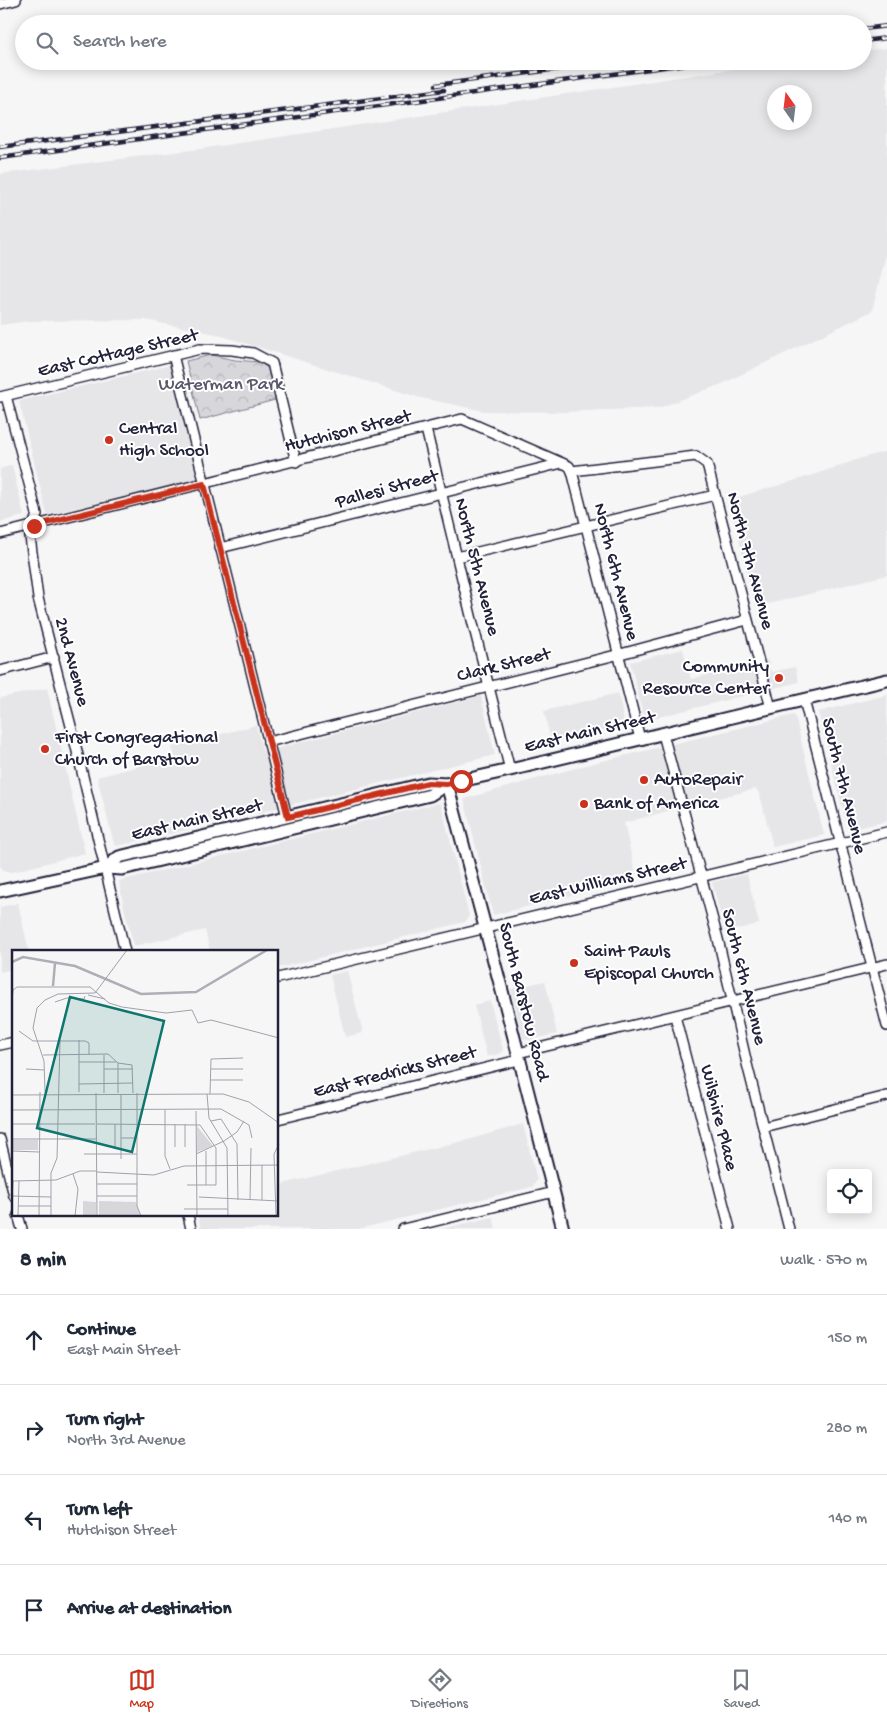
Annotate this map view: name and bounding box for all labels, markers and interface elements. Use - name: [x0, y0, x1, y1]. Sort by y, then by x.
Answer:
- search box: [15, 15, 872, 70]
- icon: search: [33, 29, 61, 57]
- text: Search here: [73, 31, 167, 54]
- north arrow: [767, 85, 812, 130]
- street label: East Cottage Street: [36, 324, 202, 384]
- park label: Waterman Park: [159, 374, 285, 397]
- street label: Hutchison Street: [282, 405, 416, 459]
- place label: Central High School: [119, 418, 209, 463]
- marker: Central High School: [103, 434, 115, 446]
- street label: Pallesi Street: [332, 465, 443, 515]
- street label: North 7th Avenue: [720, 490, 778, 632]
- street label: North 5th Avenue: [448, 496, 504, 638]
- street label: North 6th Avenue: [587, 501, 643, 643]
- route end: [23, 515, 46, 538]
- street label: 2nd Avenue: [48, 615, 94, 709]
- street label: Clark Street: [455, 643, 555, 689]
- place label: Community Resource Center: [643, 656, 771, 701]
- marker: Community Resource Center: [773, 672, 785, 684]
- street label: East Main Street: [522, 706, 660, 759]
- street label: South 7th Avenue: [815, 716, 871, 857]
- place label: First Congregational Church of Barstow: [54, 727, 218, 772]
- marker: First Congregational Church of Barstow: [39, 743, 51, 755]
- place label: AutoRepair: [654, 769, 745, 792]
- route start: [450, 770, 473, 793]
- marker: AutoRepair: [638, 774, 650, 786]
- place label: Bank of America: [593, 793, 720, 816]
- street label: East Main Street: [129, 794, 267, 847]
- marker: Bank of America: [578, 798, 590, 810]
- street label: East Williams Street: [527, 852, 691, 911]
- street label: South 6th Avenue: [715, 907, 771, 1048]
- street label: South Barstow Road: [492, 920, 554, 1085]
- place label: Saint Pauls Episcopal Church: [584, 941, 714, 986]
- inset map: [12, 950, 279, 1216]
- marker: Saint Pauls Episcopal Church: [568, 957, 580, 969]
- street label: East Fredricks Street: [311, 1041, 481, 1104]
- street label: Wilshire Place: [694, 1063, 742, 1173]
- map controls: [827, 1169, 872, 1214]
- button: locate: [827, 1169, 872, 1214]
- text: 8 min: [20, 1249, 66, 1274]
- text: Walk · 570 m: [780, 1252, 867, 1271]
- text: Continue: [67, 1319, 136, 1342]
- icon: ahead: [20, 1326, 48, 1354]
- text: 150 m: [828, 1330, 867, 1349]
- text: East Main Street: [67, 1342, 180, 1361]
- text: Turn right: [67, 1409, 143, 1432]
- icon: right: [20, 1416, 48, 1444]
- text: 280 m: [826, 1420, 867, 1439]
- text: North 3rd Avenue: [67, 1432, 186, 1451]
- text: Turn left: [67, 1499, 131, 1522]
- icon: left: [20, 1506, 48, 1534]
- text: 140 m: [829, 1510, 867, 1529]
- text: Hutchison Street: [67, 1522, 176, 1541]
- icon: arrive: [20, 1596, 48, 1624]
- text: Arrive at destination: [67, 1598, 231, 1621]
- tab: Map: [128, 1666, 156, 1713]
- tab: Directions: [411, 1666, 468, 1713]
- tab: Saved: [723, 1666, 759, 1713]

